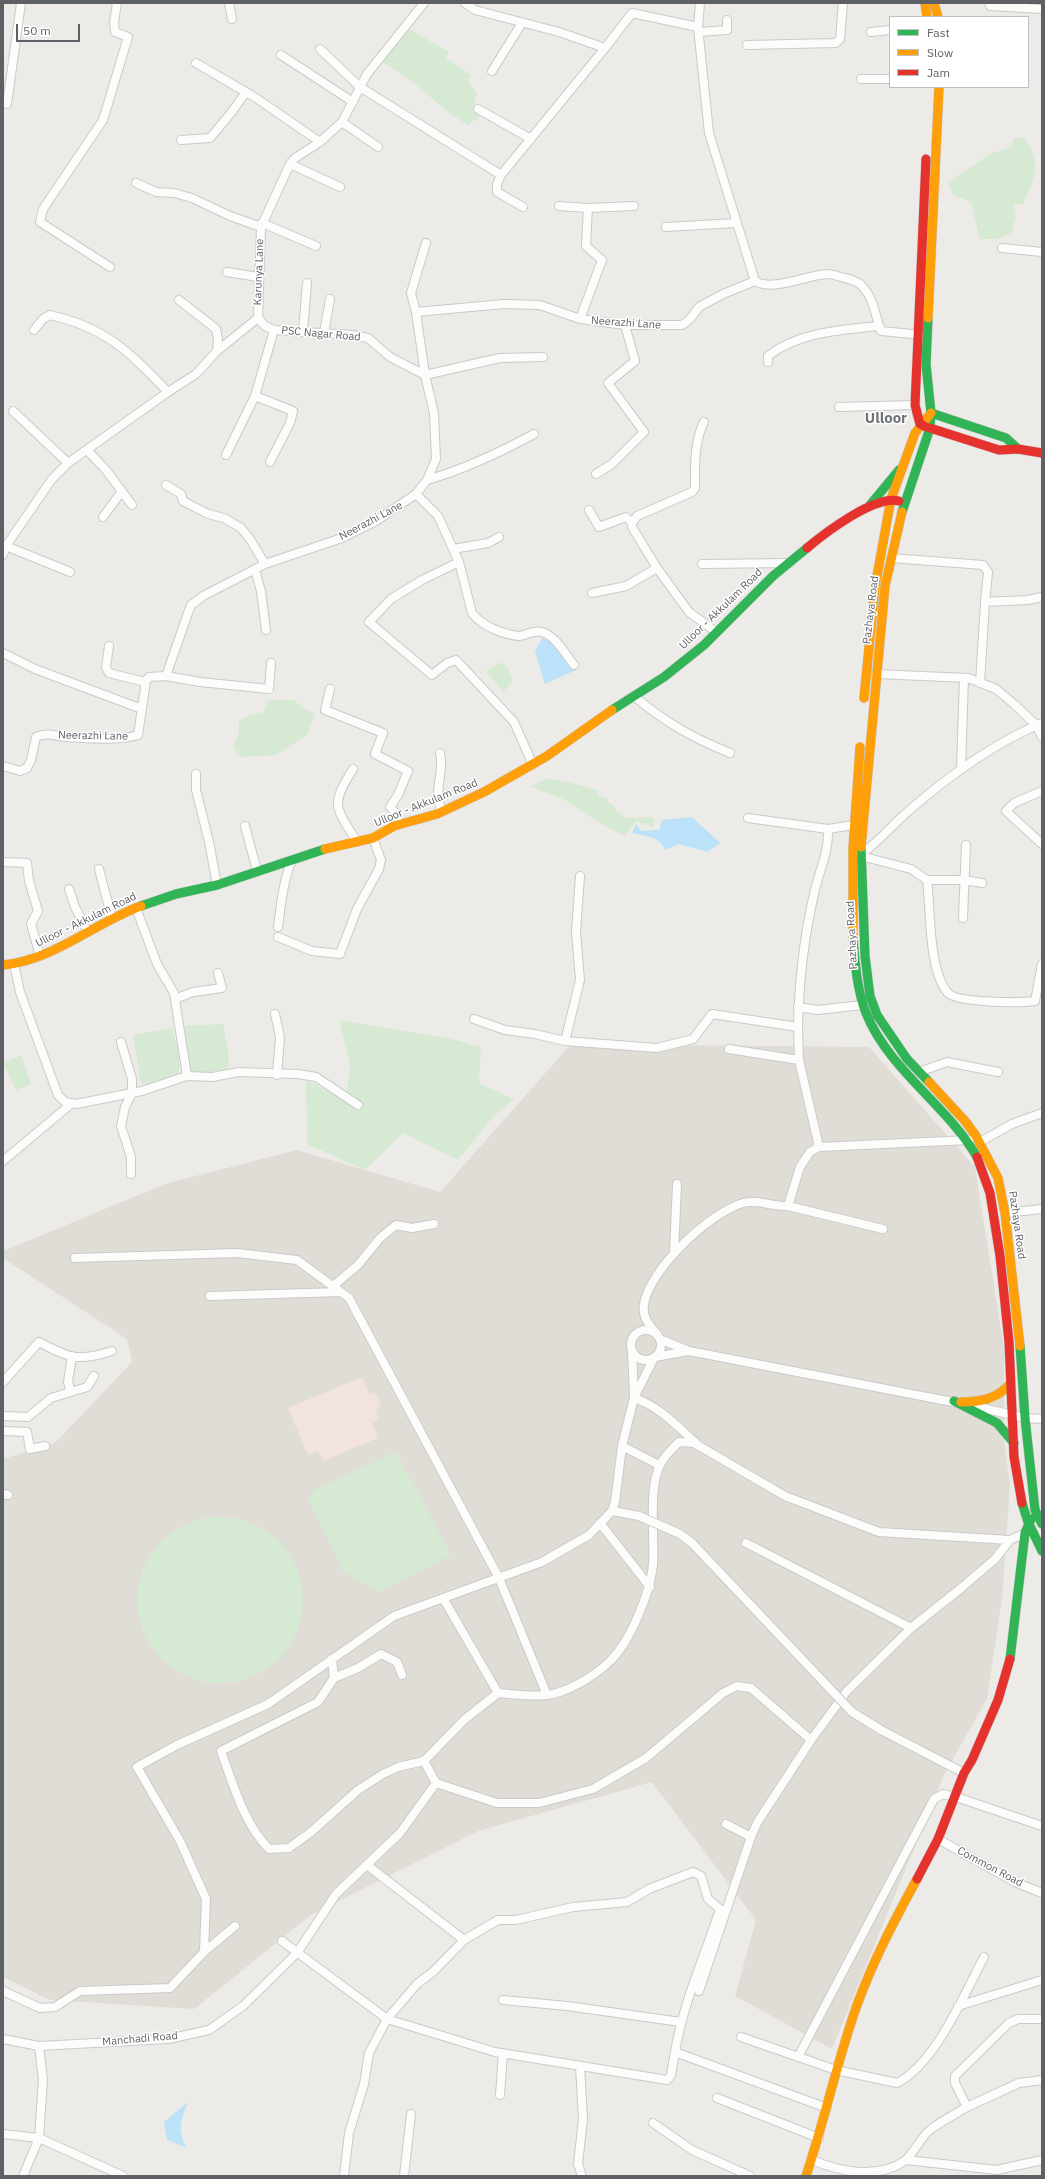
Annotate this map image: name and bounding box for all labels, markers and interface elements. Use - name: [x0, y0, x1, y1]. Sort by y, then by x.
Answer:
- scale bar: [18, 16, 82, 42]
- legend: [889, 16, 1029, 88]
- text: 50 m: [23, 23, 51, 38]
- text: Fast: [927, 25, 950, 40]
- text: Slow: [927, 45, 953, 60]
- text: Jam: [927, 65, 950, 80]
- street label: Karunya Lane: [251, 238, 267, 306]
- street label: Neerazhi Lane: [591, 314, 661, 332]
- street label: PSC Nagar Road: [281, 324, 361, 344]
- district label: Ulloor: [865, 410, 907, 428]
- street label: Neerazhi Lane: [337, 499, 405, 543]
- street label: Ulloor - Akkulam Road: [677, 566, 765, 652]
- street label: Pazhaya Road: [860, 575, 882, 645]
- street label: Neerazhi Lane: [58, 729, 128, 743]
- street label: Ulloor - Akkulam Road: [372, 776, 480, 830]
- street label: Ulloor - Akkulam Road: [33, 890, 139, 950]
- street label: Pazhaya Road: [844, 900, 860, 970]
- street label: Pazhaya Road: [1006, 1190, 1028, 1260]
- street label: Common Road: [955, 1844, 1025, 1890]
- street label: Manchadi Road: [102, 2029, 178, 2049]

